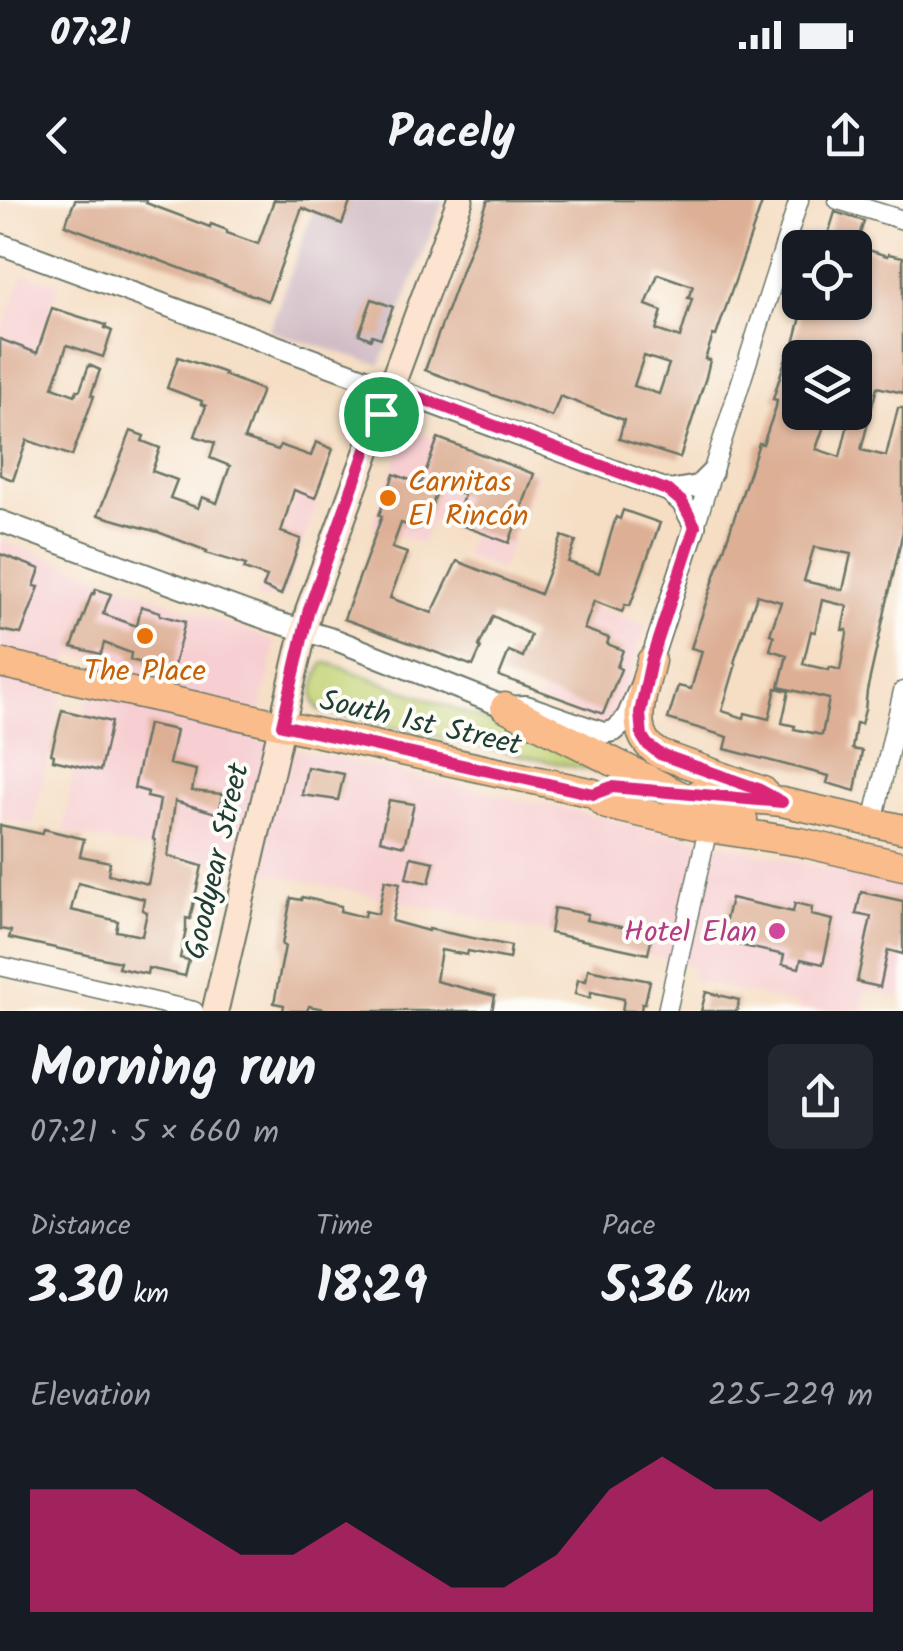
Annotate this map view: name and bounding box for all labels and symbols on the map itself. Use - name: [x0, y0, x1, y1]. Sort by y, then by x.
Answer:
- pin: [339, 372, 424, 457]
- place label: Carnitas El Rincón: [408, 459, 528, 541]
- marker: Carnitas El Rincón: [377, 487, 399, 509]
- marker: The Place: [134, 625, 156, 647]
- place label: The Place: [84, 648, 206, 696]
- street label: South 1st Street: [315, 677, 526, 771]
- street label: Goodyear Street: [172, 758, 264, 964]
- place label: Hotel Elan: [624, 909, 757, 957]
- marker: Hotel Elan: [766, 920, 788, 942]

